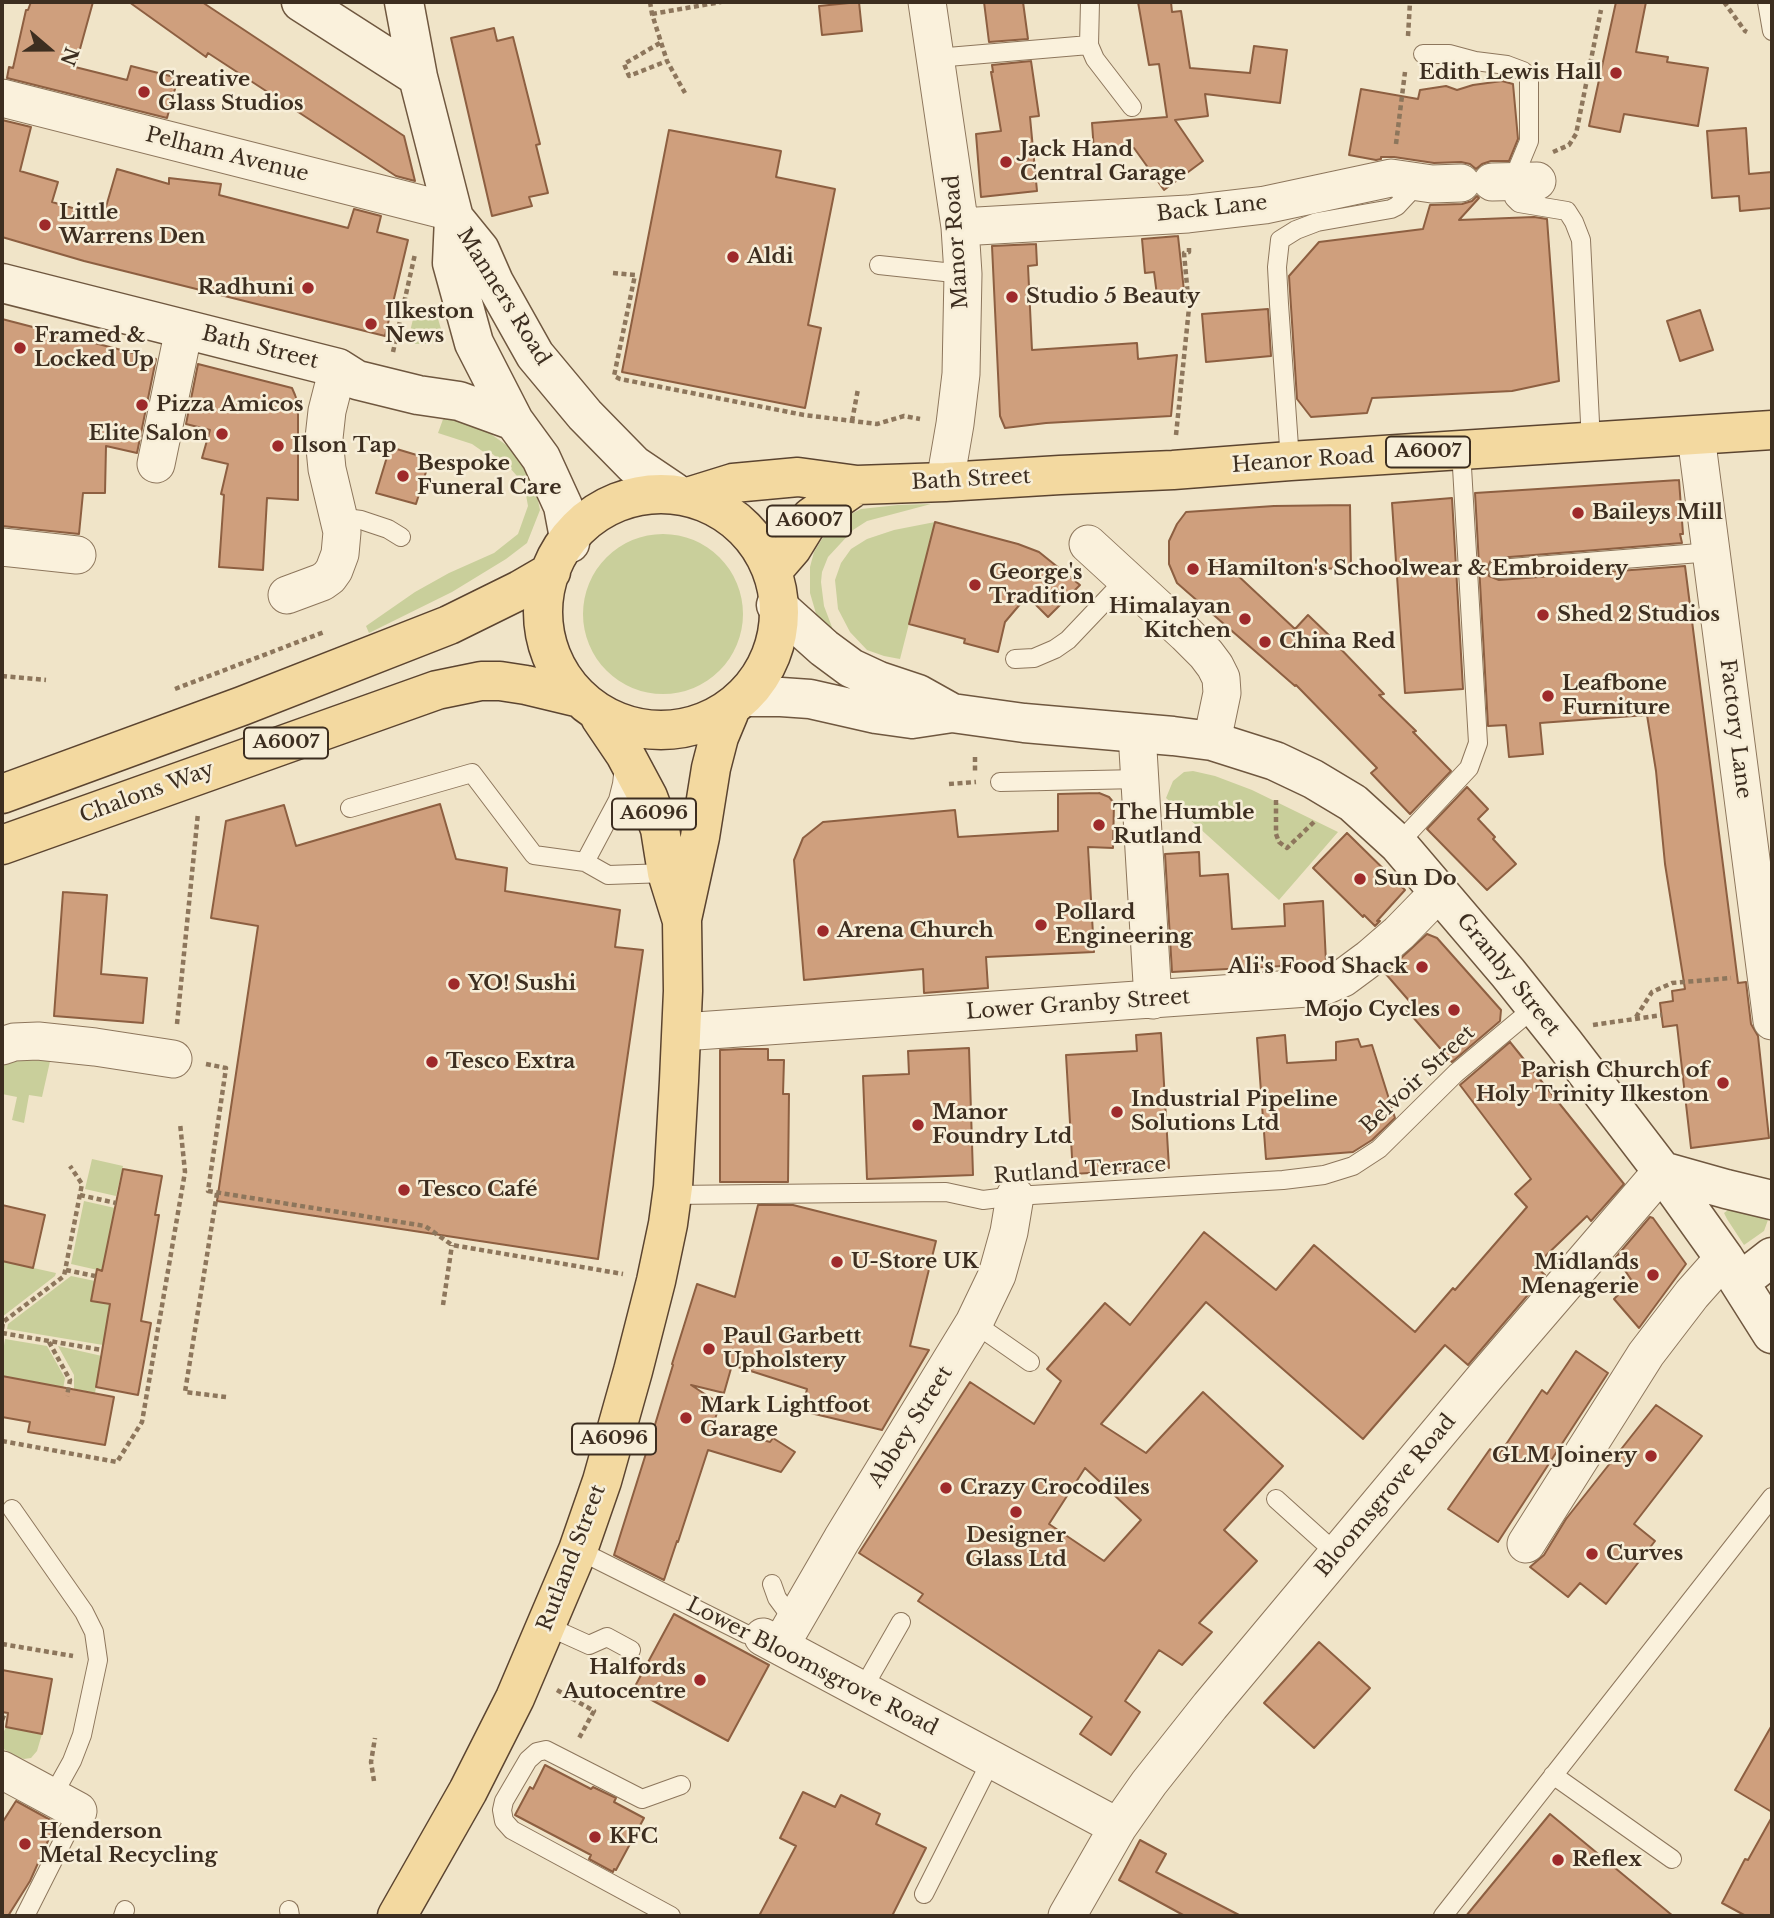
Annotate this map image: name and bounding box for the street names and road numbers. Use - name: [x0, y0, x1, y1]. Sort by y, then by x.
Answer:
- street label: Pelham Avenue: [143, 123, 311, 187]
- street label: Manor Road: [940, 174, 974, 310]
- street label: Back Lane: [1155, 191, 1269, 227]
- street label: Manners Road: [451, 224, 555, 370]
- street label: Bath Street: [199, 321, 321, 375]
- road number: A6007: [1386, 436, 1470, 467]
- street label: Heanor Road: [1231, 443, 1375, 479]
- street label: Bath Street: [911, 464, 1031, 496]
- road number: A6007: [767, 506, 851, 536]
- street label: Factory Lane: [1714, 658, 1756, 800]
- road number: A6007: [244, 728, 328, 758]
- street label: Chalons Way: [76, 757, 218, 829]
- road number: A6096: [612, 799, 696, 830]
- street label: Granby Street: [1451, 909, 1565, 1041]
- street label: Lower Granby Street: [965, 985, 1191, 1025]
- street label: Belvoir Street: [1356, 1021, 1480, 1139]
- street label: Rutland Terrace: [993, 1152, 1167, 1190]
- street label: Abbey Street: [864, 1362, 958, 1492]
- street label: Bloomsgrove Road: [1311, 1410, 1461, 1582]
- road number: A6096: [572, 1424, 656, 1455]
- street label: Rutland Street: [532, 1481, 612, 1635]
- street label: Lower Bloomsgrove Road: [682, 1593, 942, 1741]

